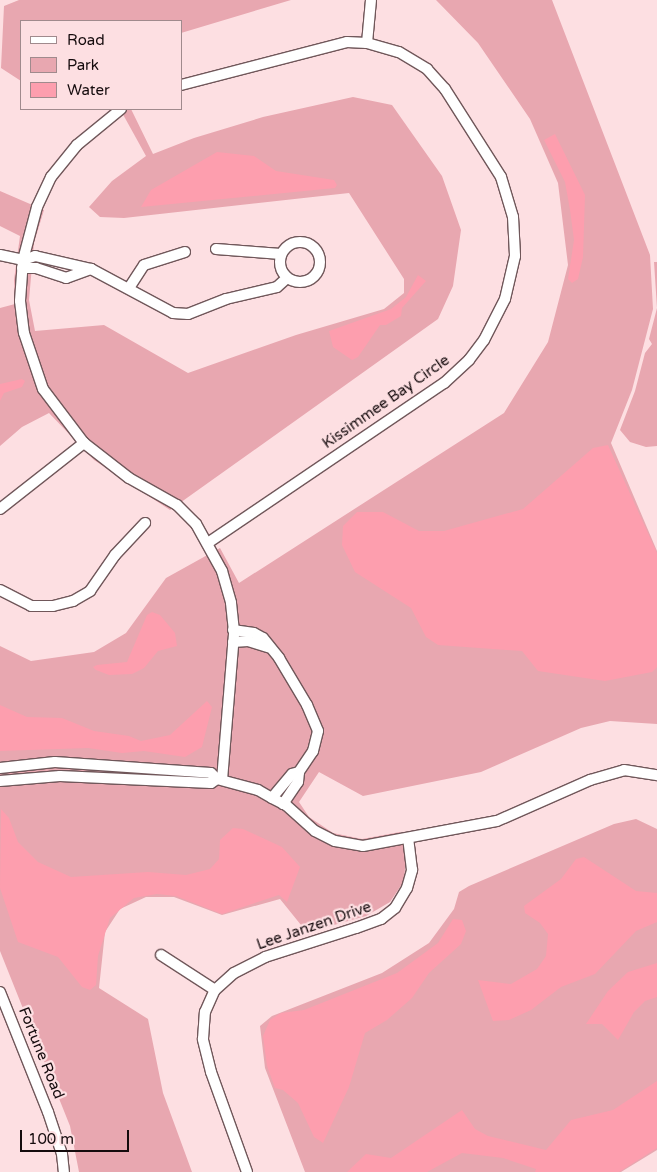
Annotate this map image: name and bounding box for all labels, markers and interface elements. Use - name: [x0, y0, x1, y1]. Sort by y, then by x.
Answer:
- legend: [20, 20, 182, 110]
- text: Road: [67, 31, 105, 49]
- text: Park: [67, 56, 99, 74]
- text: Water: [67, 81, 110, 99]
- street label: Kissimmee Bay Circle: [319, 351, 453, 453]
- street label: Lee Janzen Drive: [254, 898, 374, 954]
- street label: Fortune Road: [14, 1004, 68, 1102]
- scale bar: [22, 1120, 131, 1152]
- text: 100 m: [28, 1130, 74, 1148]

